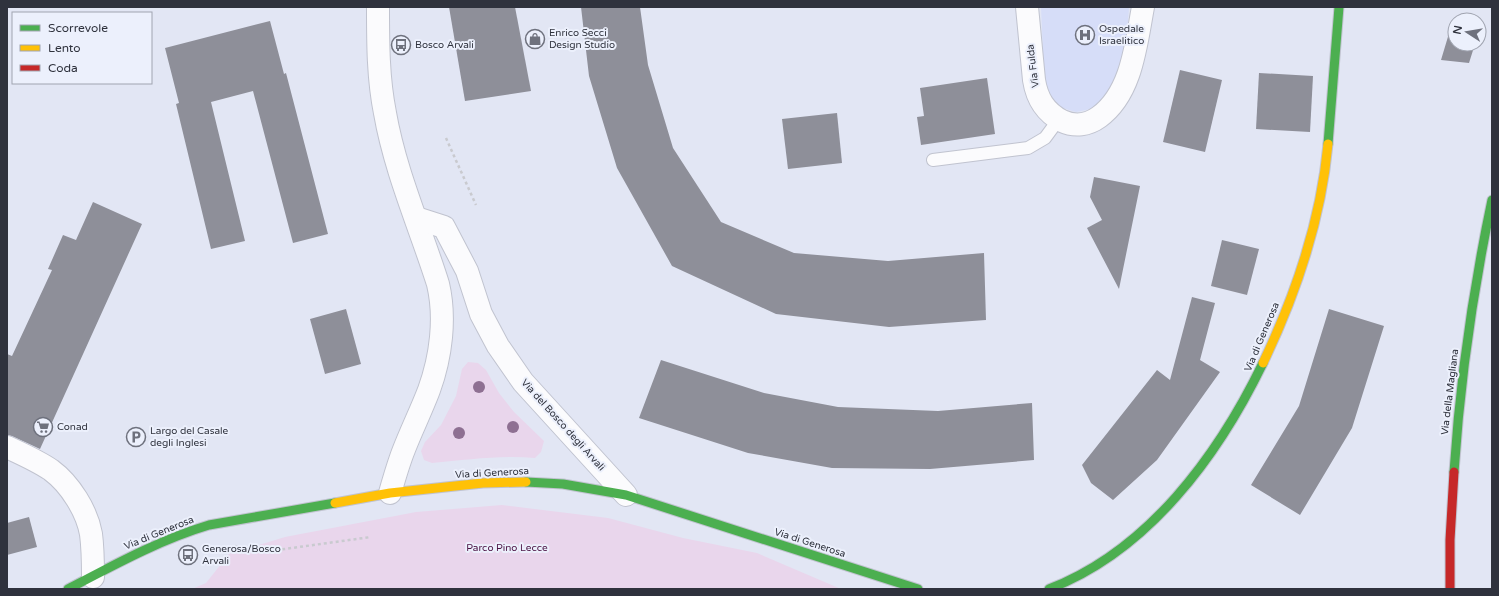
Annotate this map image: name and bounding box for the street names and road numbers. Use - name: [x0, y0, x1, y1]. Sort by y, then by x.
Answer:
- street label: Via Fulda: [1024, 44, 1042, 88]
- street label: Via di Generosa: [1242, 301, 1282, 373]
- street label: Via della Magliana: [1439, 348, 1461, 436]
- street label: Via del Bosco degli Arvali: [519, 377, 607, 473]
- street label: Via di Generosa: [455, 465, 529, 481]
- street label: Via di Generosa: [122, 514, 196, 552]
- street label: Via di Generosa: [773, 526, 847, 560]

